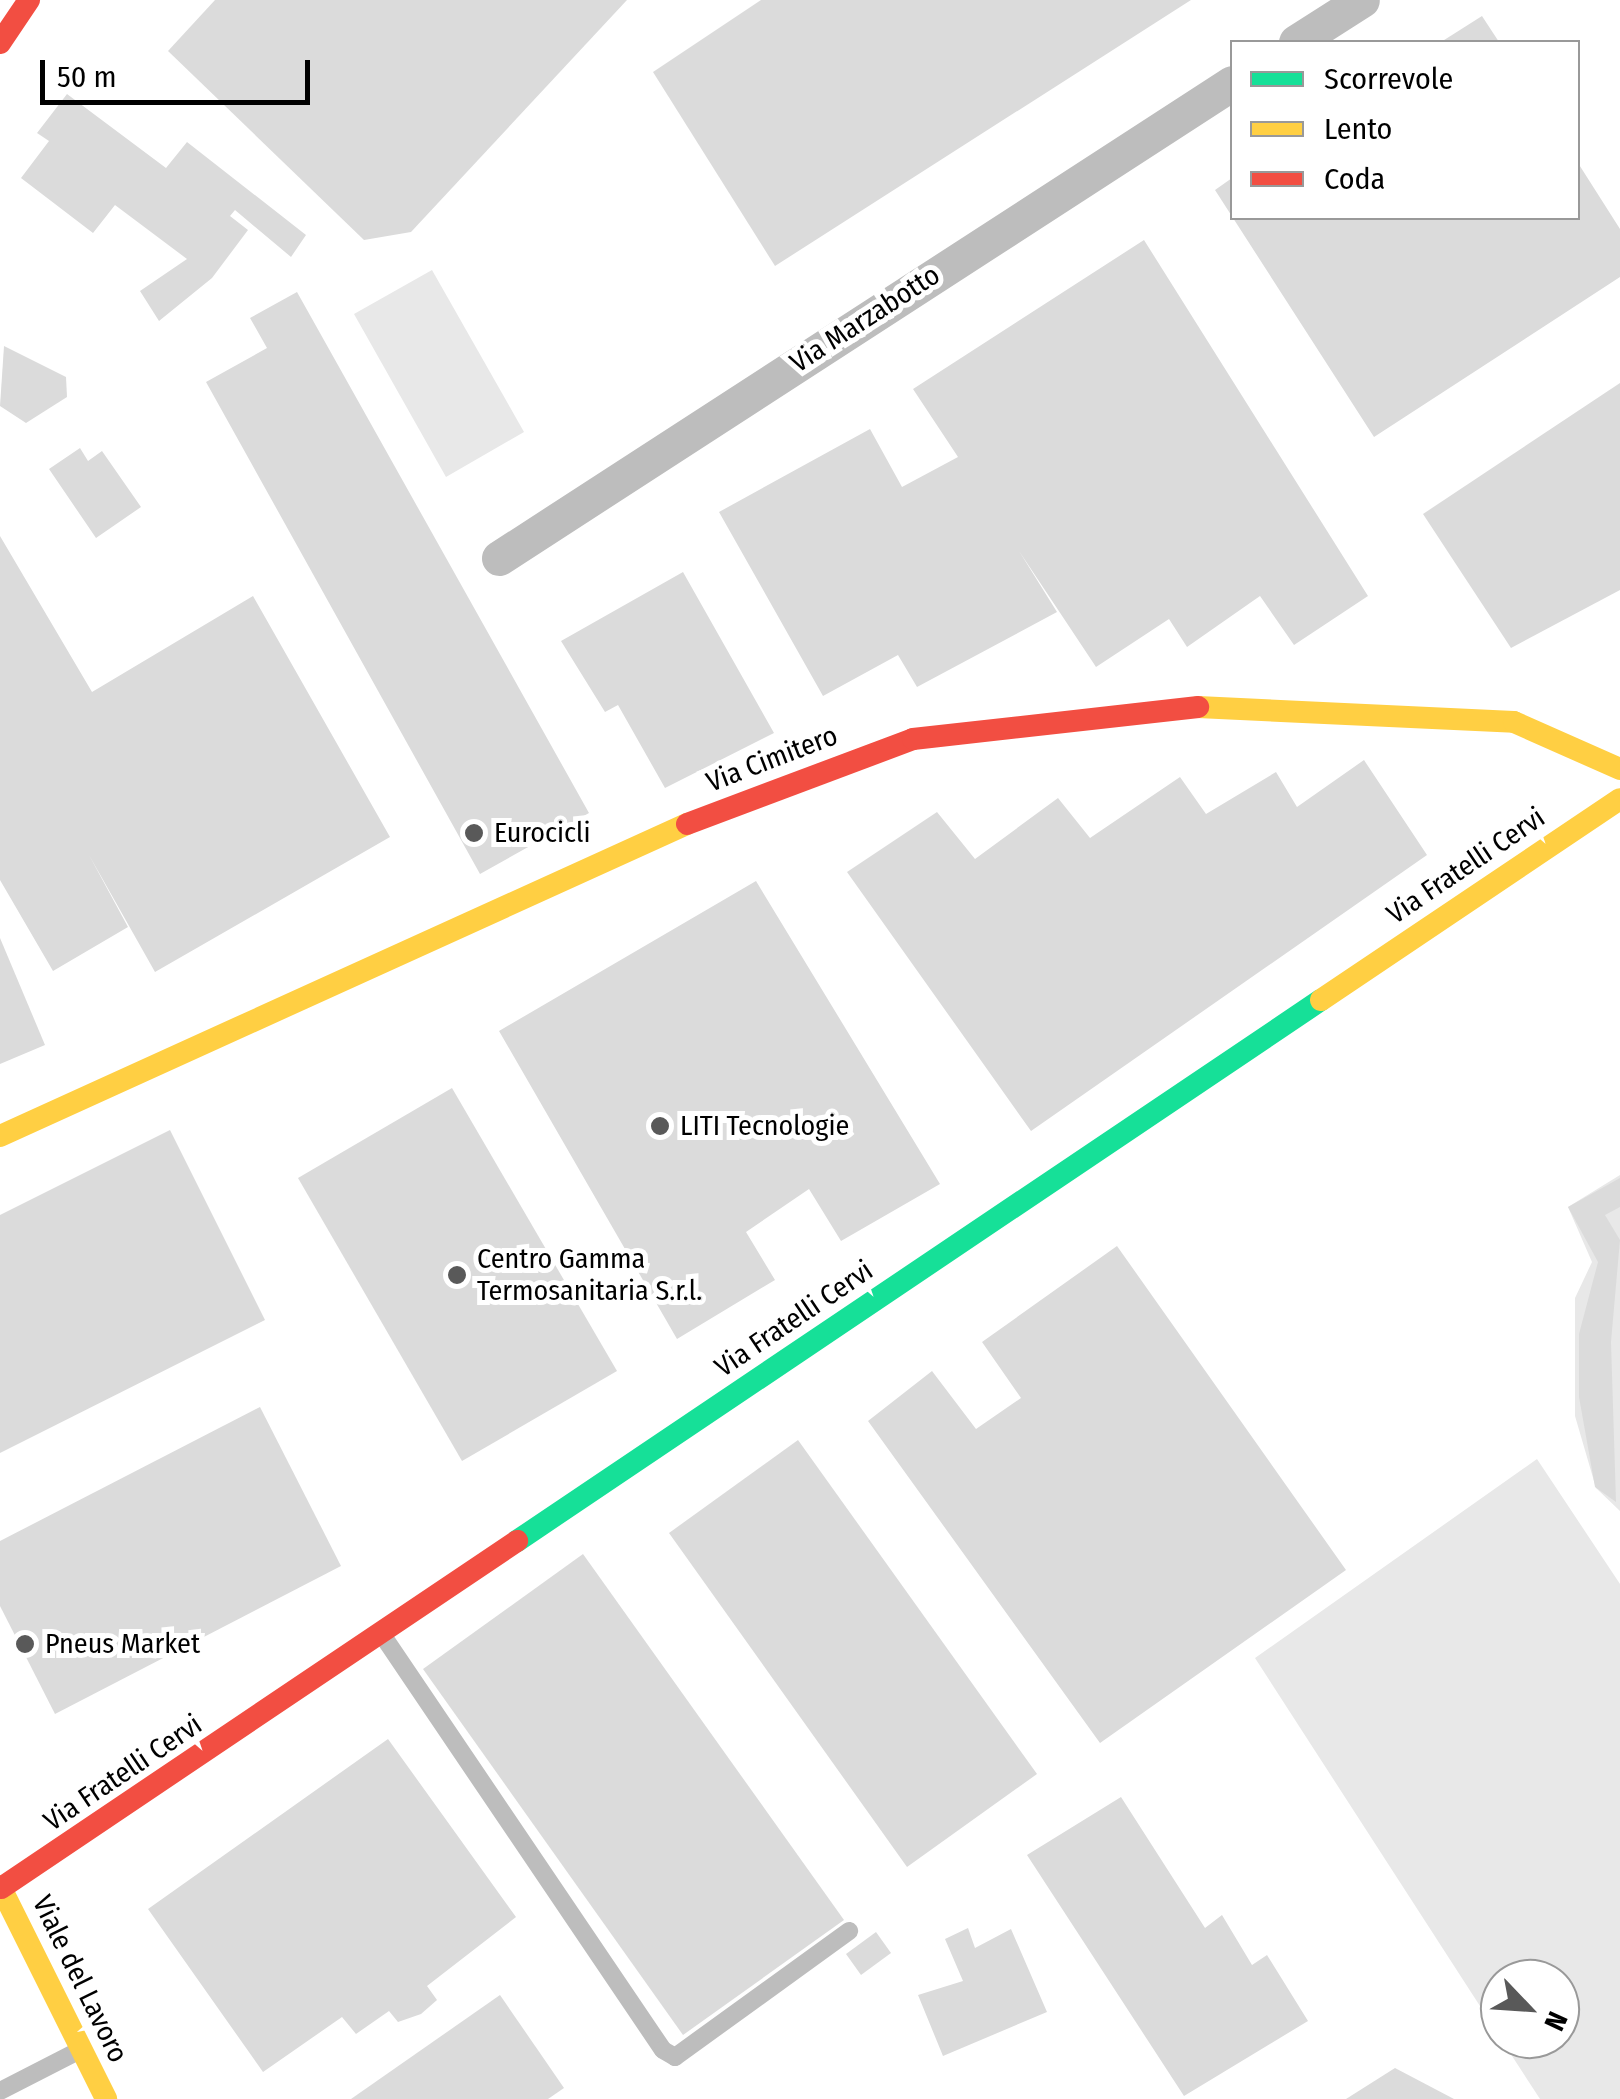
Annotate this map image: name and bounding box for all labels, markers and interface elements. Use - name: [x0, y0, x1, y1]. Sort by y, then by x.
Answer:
- scale bar: [45, 40, 315, 102]
- legend: [1230, 40, 1580, 220]
- text: 50 m: [57, 59, 117, 95]
- text: Scorrevole: [1324, 61, 1453, 97]
- text: Lento: [1324, 111, 1392, 147]
- text: Coda: [1324, 161, 1385, 197]
- street label: Via Marzabotto: [784, 258, 946, 380]
- street label: Via Cimitero: [702, 719, 842, 799]
- street label: Via Fratelli Cervi: [1381, 801, 1551, 931]
- place label: Eurocicli: [494, 816, 591, 850]
- marker: Eurocicli: [463, 822, 485, 844]
- place label: LITI Tecnologie: [680, 1109, 849, 1143]
- marker: LITI Tecnologie: [649, 1115, 671, 1137]
- place label: Centro Gamma Termosanitaria S.r.l.: [477, 1242, 702, 1308]
- street label: Via Fratelli Cervi: [709, 1254, 879, 1384]
- marker: Centro Gamma Termosanitaria S.r.l.: [446, 1264, 468, 1286]
- place label: Pneus Market: [45, 1627, 200, 1661]
- marker: Pneus Market: [14, 1633, 36, 1655]
- street label: Via Fratelli Cervi: [38, 1708, 208, 1838]
- street label: Viale del Lavoro: [25, 1890, 135, 2068]
- north arrow: [1480, 1959, 1580, 2059]
- text: N: [1537, 2006, 1574, 2036]

